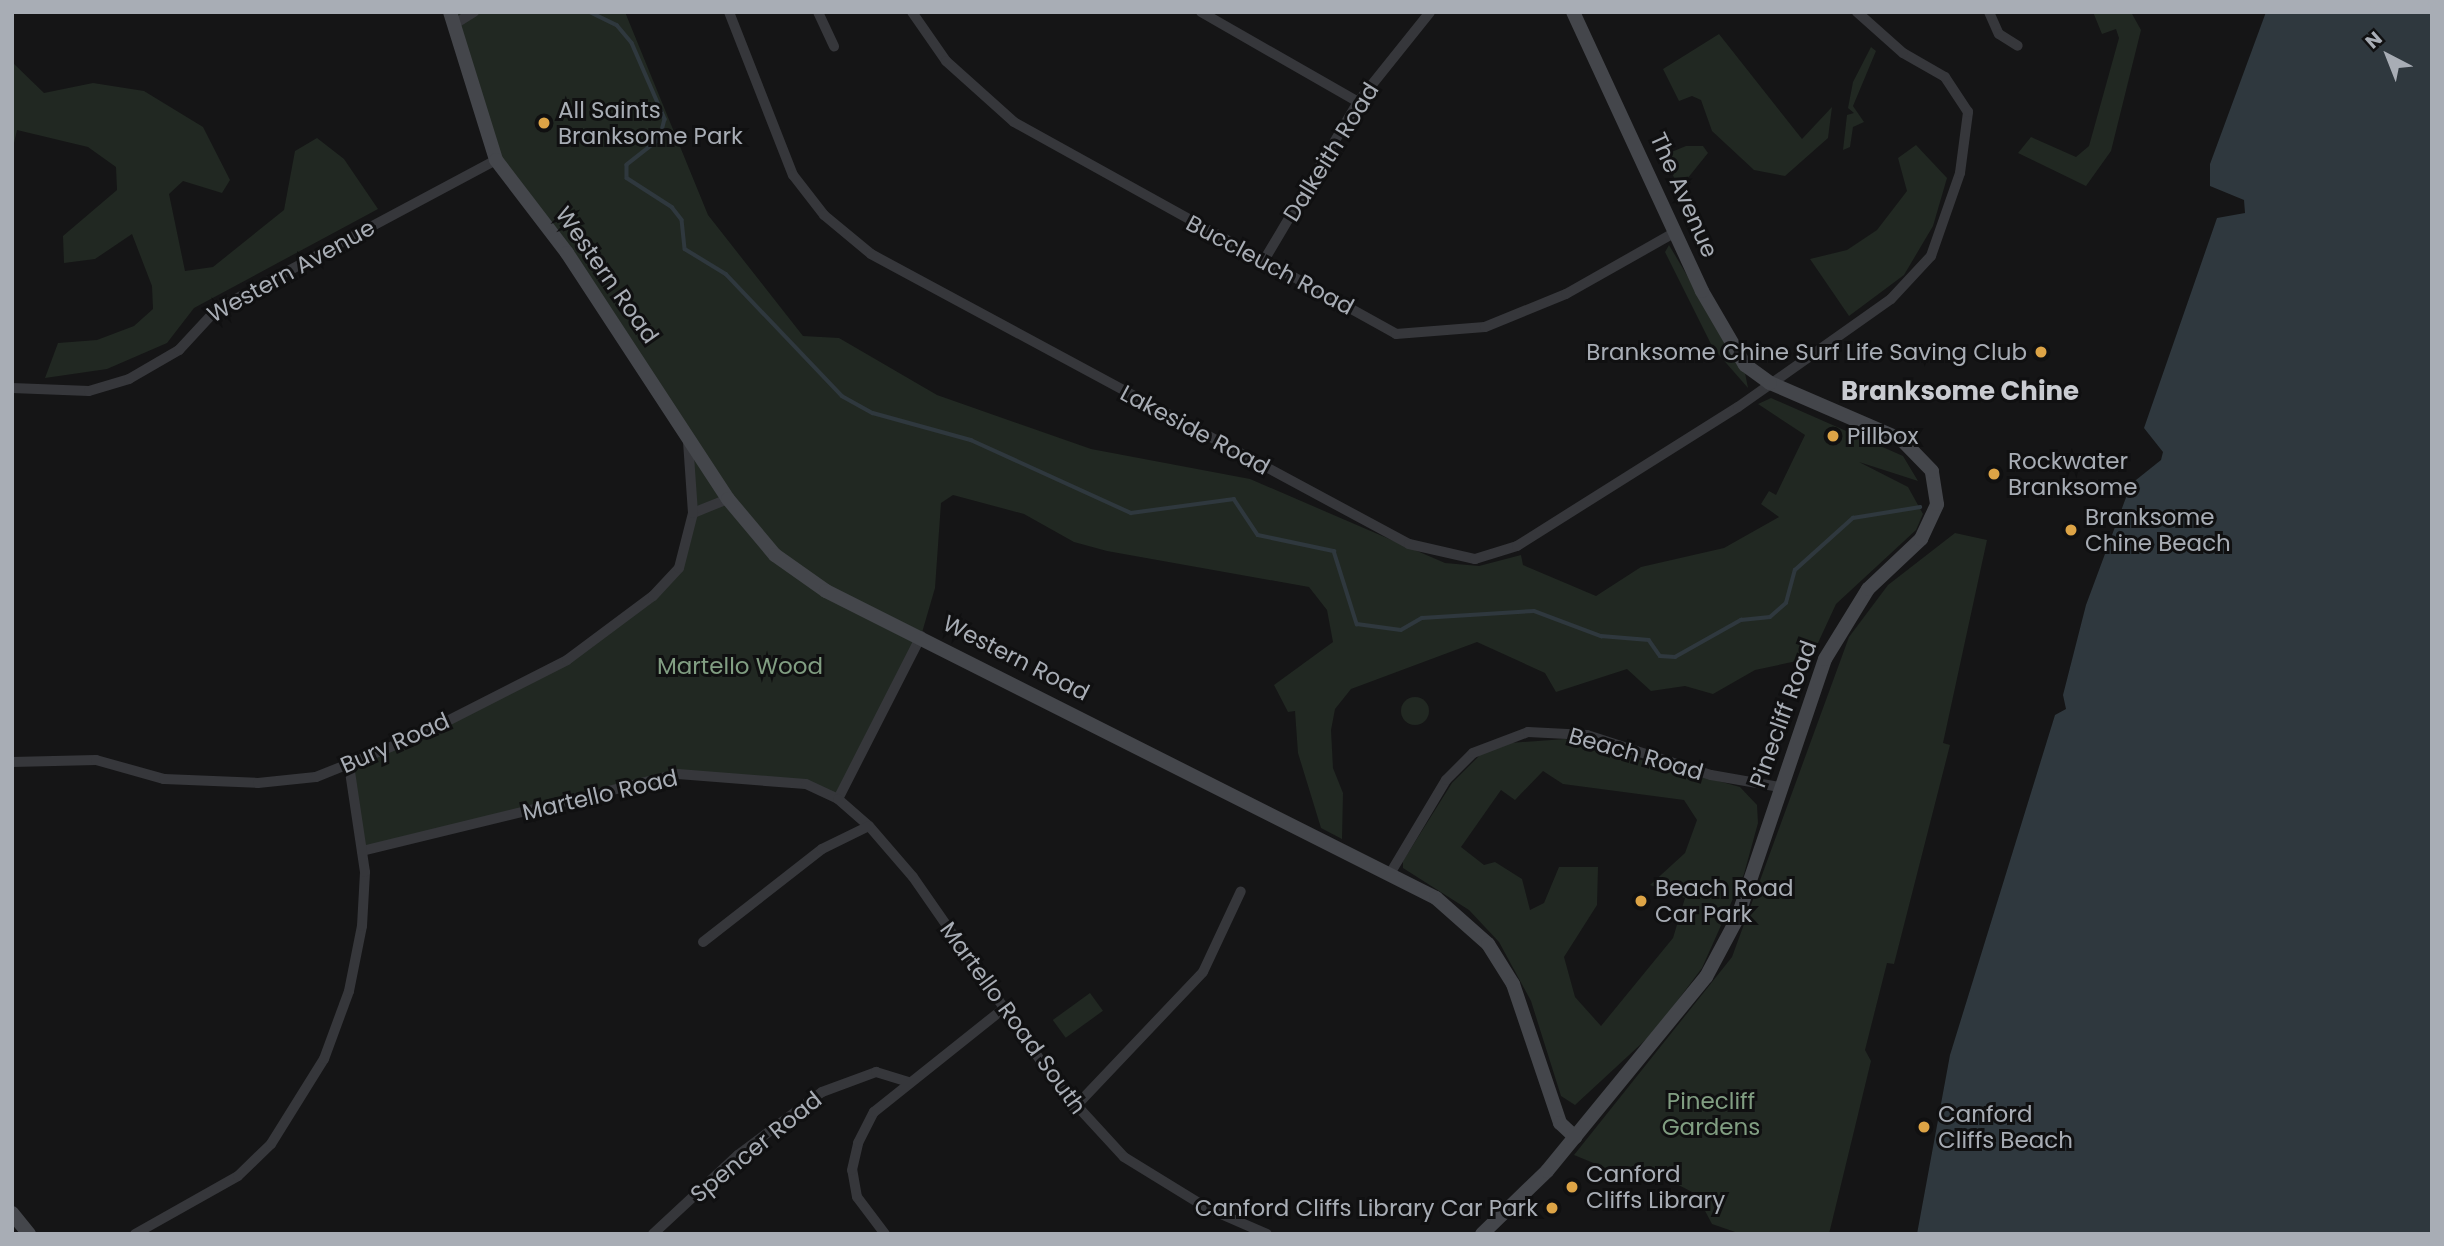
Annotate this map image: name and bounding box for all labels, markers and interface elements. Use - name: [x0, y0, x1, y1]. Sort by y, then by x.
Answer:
- north arrow: [2353, 21, 2423, 91]
- text: N: [2359, 25, 2388, 55]
- street label: Dalkeith Road: [1277, 78, 1385, 226]
- place label: All Saints Branksome Park: [558, 96, 743, 150]
- marker: All Saints Branksome Park: [536, 115, 552, 131]
- street label: The Avenue: [1644, 128, 1724, 262]
- street label: Western Road: [550, 201, 664, 349]
- street label: Buccleuch Road: [1181, 209, 1359, 321]
- street label: Western Avenue: [202, 214, 380, 328]
- place label: Branksome Chine Surf Life Saving Club: [1586, 338, 2027, 366]
- marker: Branksome Chine Surf Life Saving Club: [2033, 344, 2049, 360]
- district label: Branksome Chine: [1841, 376, 2079, 408]
- street label: Lakeside Road: [1116, 379, 1274, 481]
- place label: Pillbox: [1847, 422, 1919, 450]
- marker: Pillbox: [1825, 428, 1841, 444]
- place label: Rockwater Branksome: [2008, 447, 2137, 501]
- marker: Rockwater Branksome: [1986, 466, 2002, 482]
- place label: Branksome Chine Beach: [2085, 503, 2231, 557]
- marker: Branksome Chine Beach: [2063, 522, 2079, 538]
- street label: Western Road: [938, 609, 1094, 707]
- street label: Pinecliff Road: [1744, 637, 1822, 791]
- park label: Martello Wood: [657, 652, 823, 680]
- street label: Bury Road: [336, 707, 454, 779]
- street label: Beach Road: [1566, 722, 1706, 786]
- street label: Martello Road: [520, 764, 680, 826]
- place label: Beach Road Car Park: [1655, 874, 1794, 928]
- marker: Beach Road Car Park: [1633, 893, 1649, 909]
- street label: Martello Road South: [934, 917, 1092, 1119]
- street label: Spencer Road: [685, 1086, 827, 1208]
- park label: Pinecliff Gardens: [1662, 1087, 1760, 1141]
- place label: Canford Cliffs Beach: [1938, 1100, 2073, 1154]
- marker: Canford Cliffs Beach: [1916, 1119, 1932, 1135]
- place label: Canford Cliffs Library: [1586, 1160, 1725, 1214]
- marker: Canford Cliffs Library: [1564, 1179, 1580, 1195]
- place label: Canford Cliffs Library Car Park: [1195, 1194, 1538, 1222]
- marker: Canford Cliffs Library Car Park: [1544, 1200, 1560, 1216]

